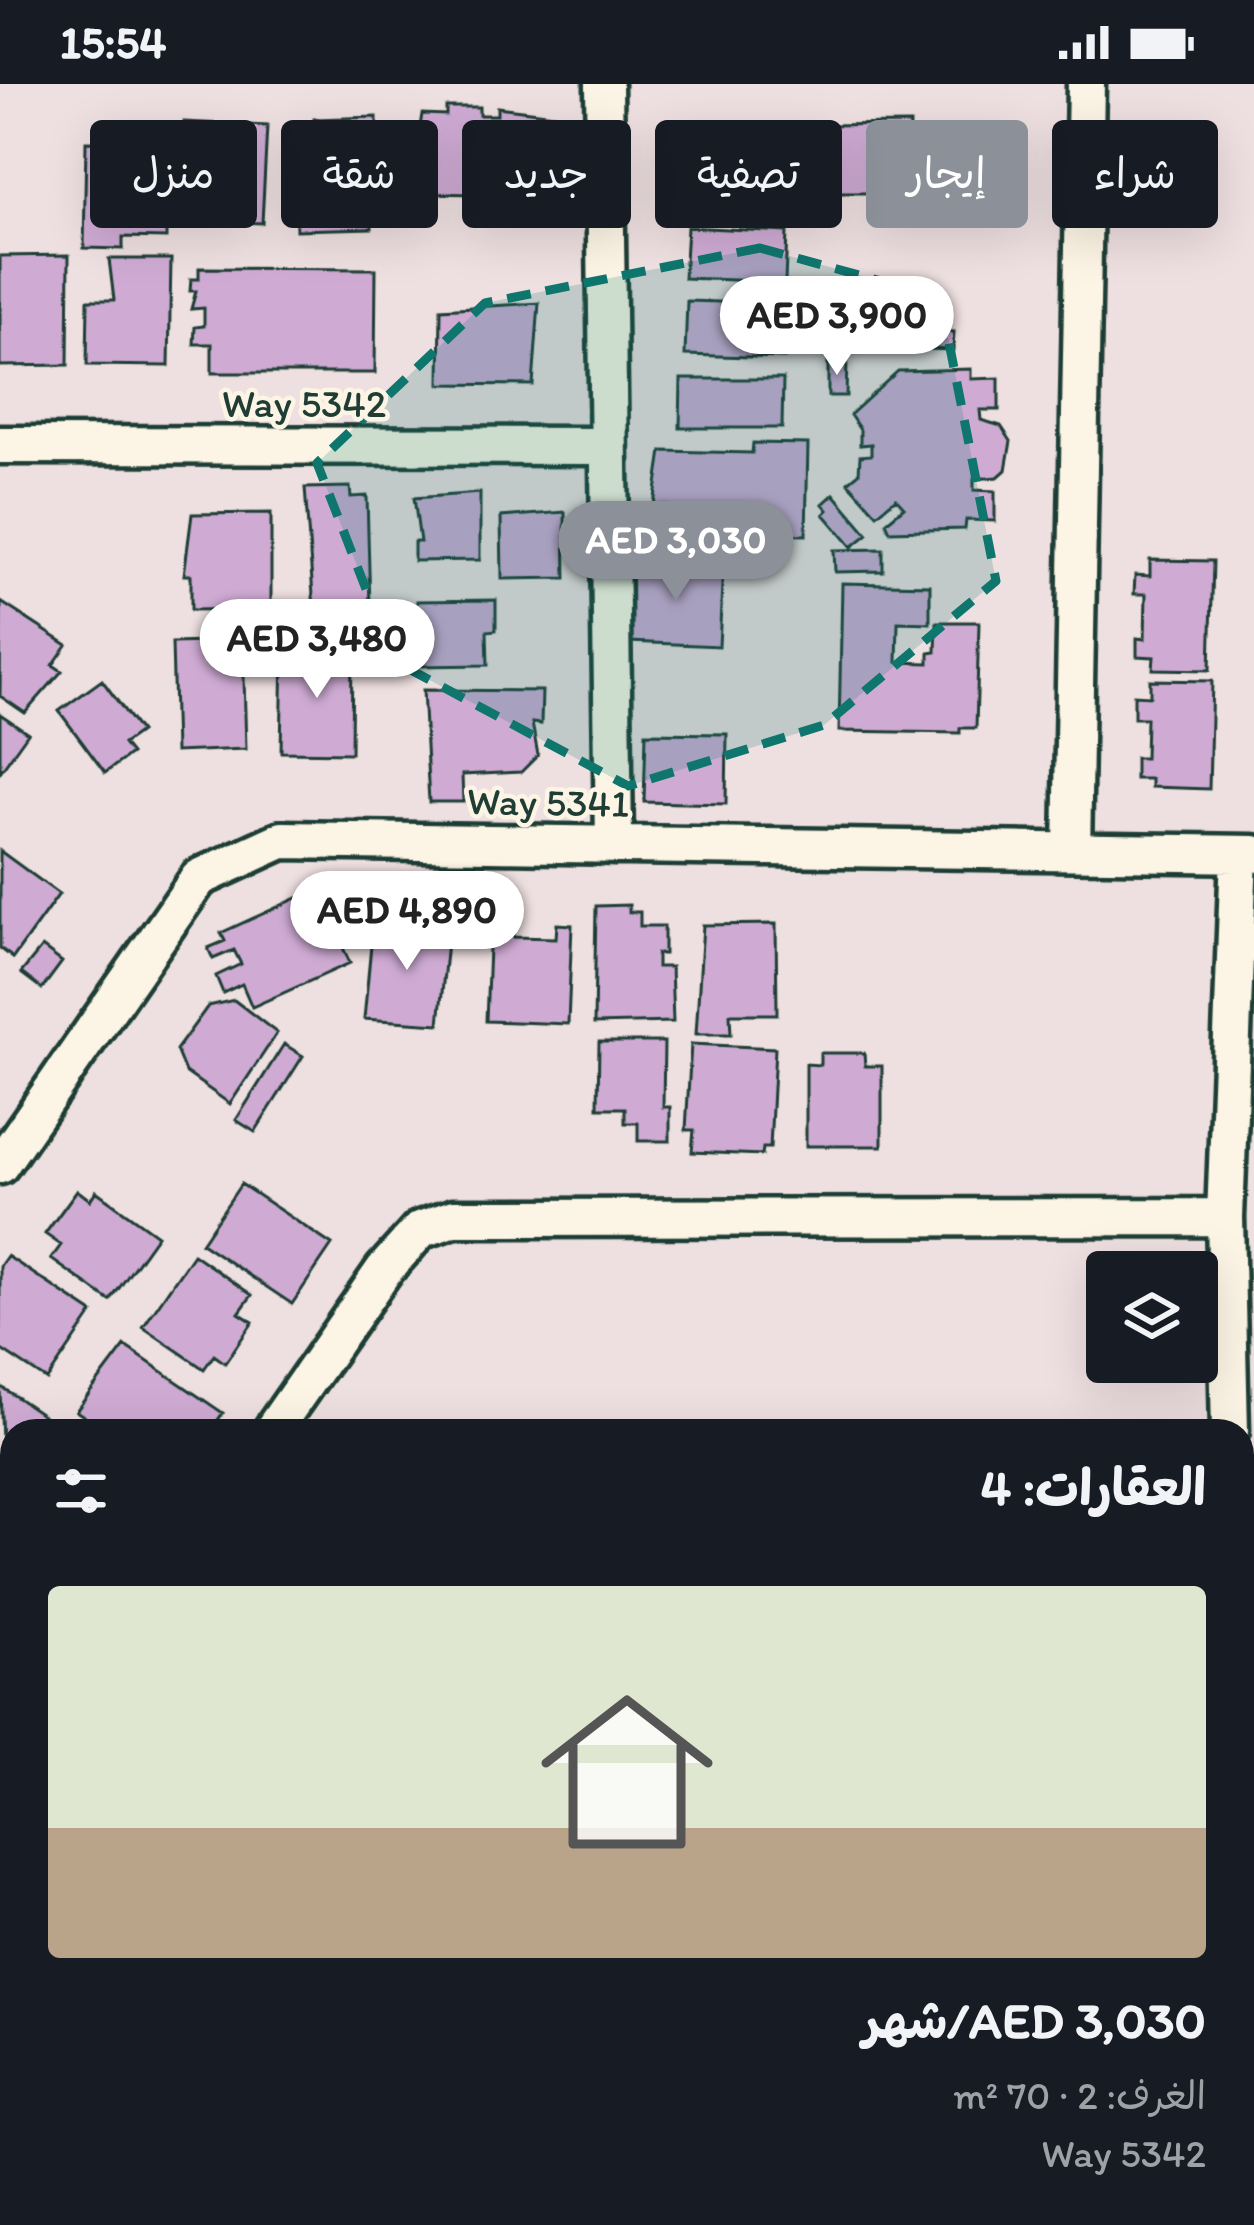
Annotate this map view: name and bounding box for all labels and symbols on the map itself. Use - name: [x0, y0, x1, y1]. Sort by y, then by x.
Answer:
- pin: AED 3,900: [700, 276, 974, 378]
- street label: Way 5342: [222, 380, 386, 427]
- pin: AED 3,030: [539, 501, 813, 603]
- pin: AED 3,480: [180, 599, 454, 701]
- street label: Way 5341: [466, 777, 630, 827]
- pin: AED 4,890: [270, 871, 544, 973]

